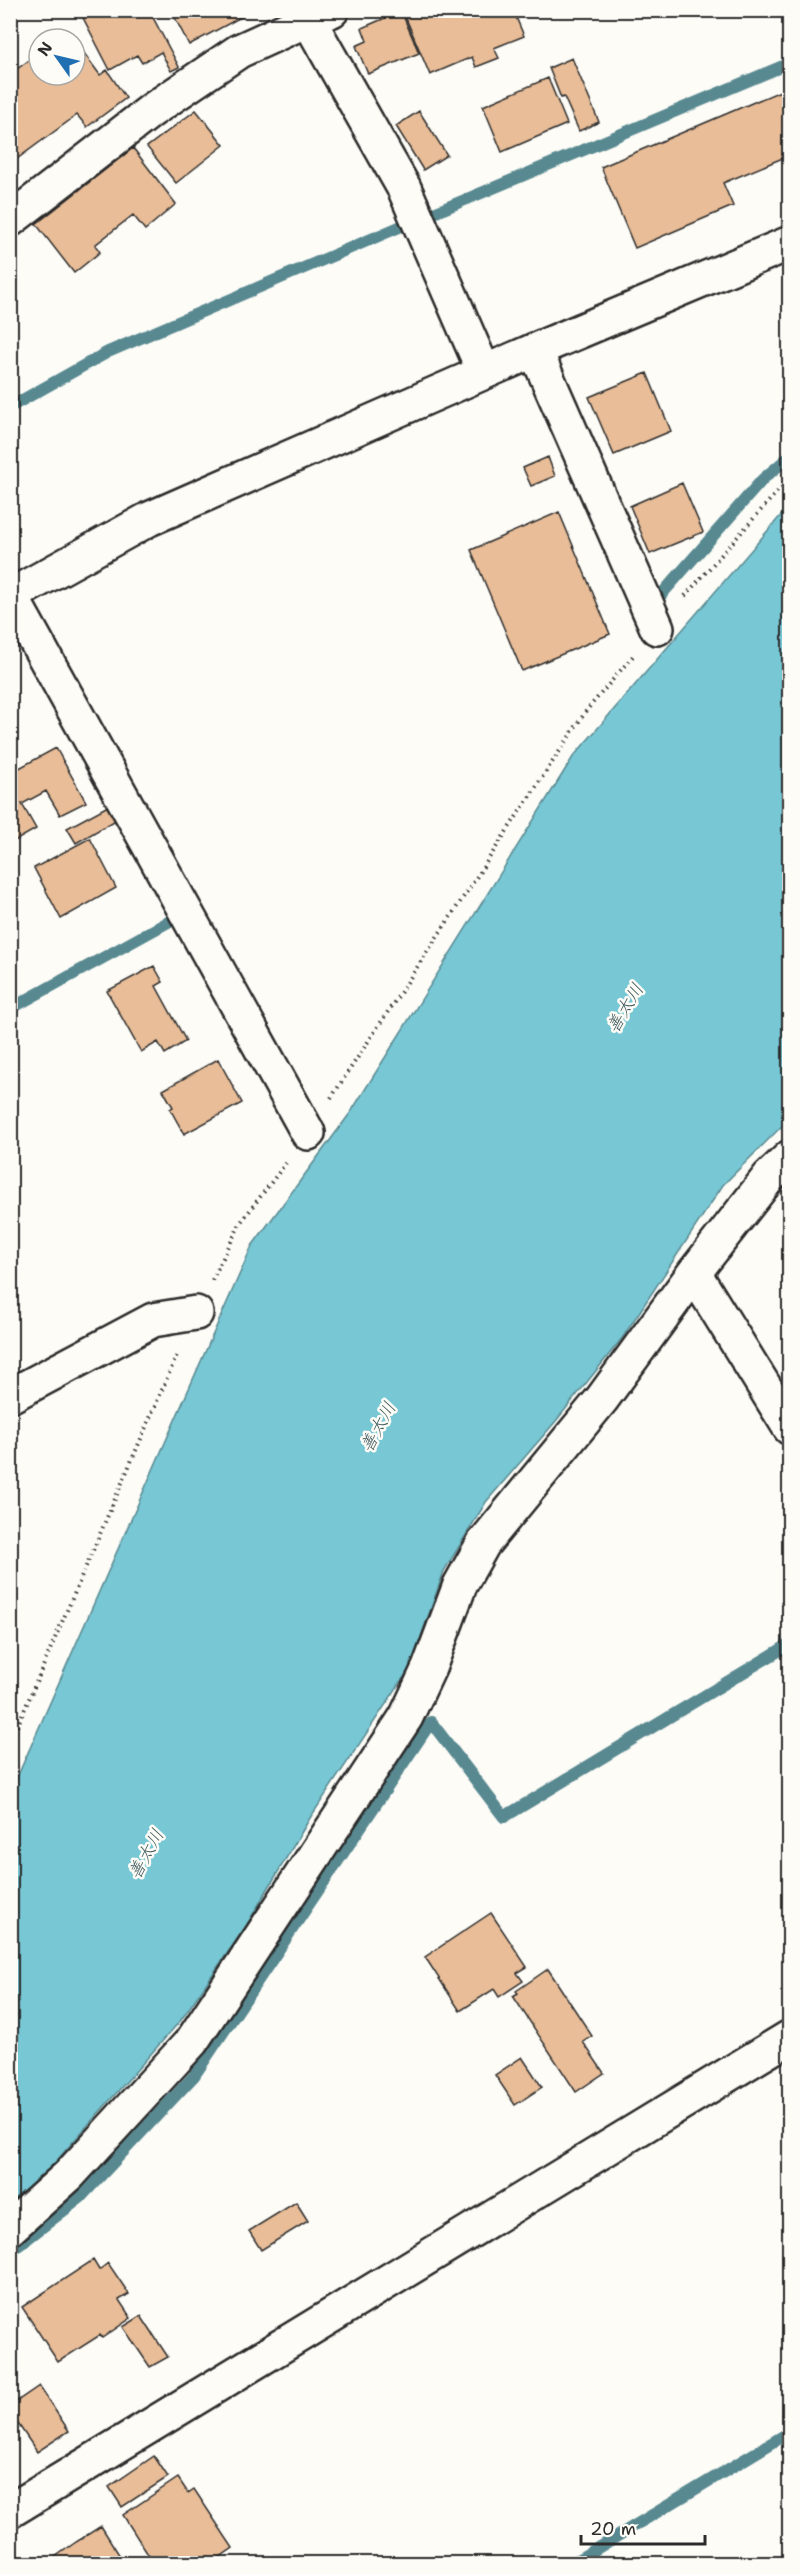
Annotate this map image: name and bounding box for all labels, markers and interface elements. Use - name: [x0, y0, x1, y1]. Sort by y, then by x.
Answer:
- north arrow: [27, 27, 87, 87]
- text: N: [33, 38, 57, 60]
- water label: 善太川: [601, 979, 649, 1037]
- water label: 善太川: [354, 1398, 402, 1456]
- water label: 善太川: [122, 1825, 170, 1883]
- scale bar: [581, 2508, 706, 2546]
- text: 20 m: [590, 2517, 636, 2541]

